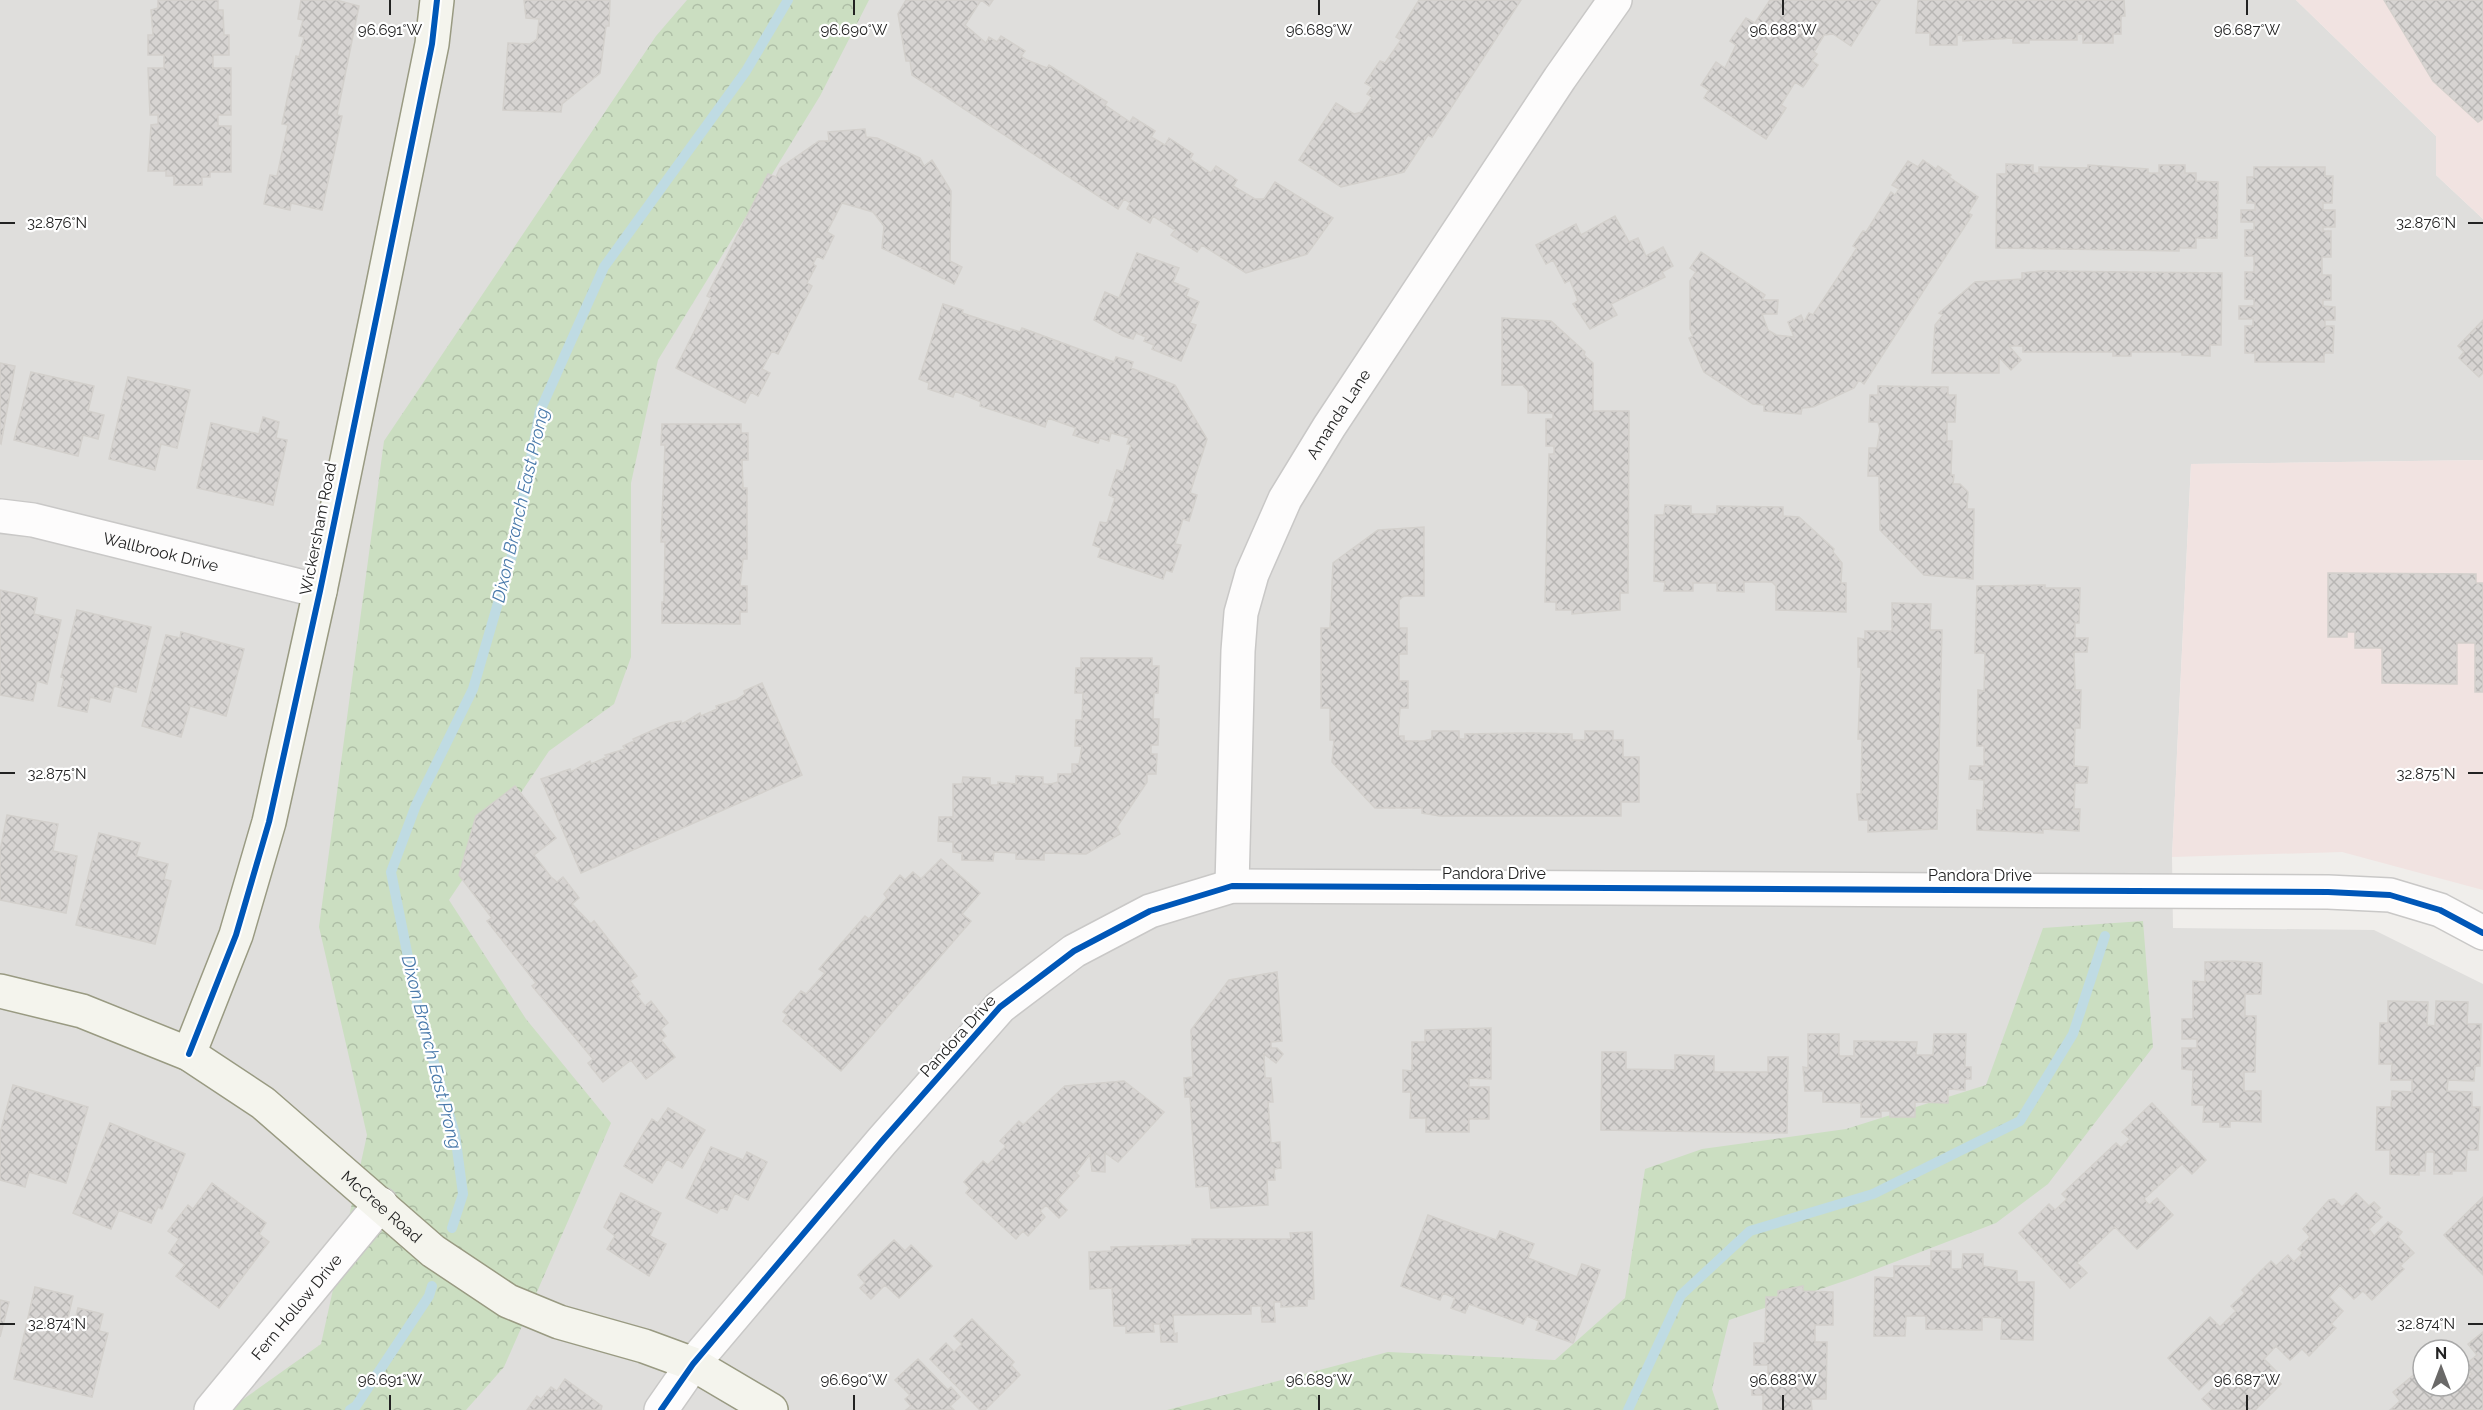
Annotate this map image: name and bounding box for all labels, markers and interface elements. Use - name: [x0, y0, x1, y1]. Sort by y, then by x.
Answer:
- text: 96.691°W: [358, 21, 422, 39]
- text: 96.690°W: [820, 21, 888, 39]
- text: 96.689°W: [1286, 21, 1353, 39]
- text: 96.688°W: [1749, 21, 1817, 39]
- text: 96.687°W: [2214, 21, 2280, 39]
- text: 32.876°N: [27, 214, 87, 232]
- text: 32.876°N: [2396, 214, 2456, 232]
- street label: Amanda Lane: [1302, 365, 1374, 462]
- water label: Dixon Branch East Prong: [487, 405, 553, 604]
- street label: Wickersham Road: [296, 461, 340, 597]
- street label: Wallbrook Drive: [101, 528, 221, 575]
- text: 32.875°N: [27, 765, 87, 783]
- text: 32.875°N: [2396, 765, 2456, 783]
- street label: Pandora Drive: [1442, 864, 1546, 883]
- street label: Pandora Drive: [1928, 866, 2032, 885]
- water label: Dixon Branch East Prong: [398, 953, 466, 1151]
- street label: Pandora Drive: [916, 991, 1000, 1081]
- street label: McCree Road: [338, 1166, 426, 1247]
- street label: Fern Hollow Drive: [247, 1250, 345, 1363]
- text: 32.874°N: [28, 1315, 86, 1333]
- text: 32.874°N: [2397, 1315, 2455, 1333]
- north arrow: [2411, 1338, 2471, 1398]
- text: N: [2435, 1344, 2447, 1363]
- text: 96.691°W: [358, 1371, 422, 1389]
- text: 96.690°W: [820, 1371, 888, 1389]
- text: 96.689°W: [1286, 1371, 1353, 1389]
- text: 96.688°W: [1749, 1371, 1817, 1389]
- text: 96.687°W: [2214, 1371, 2280, 1389]

